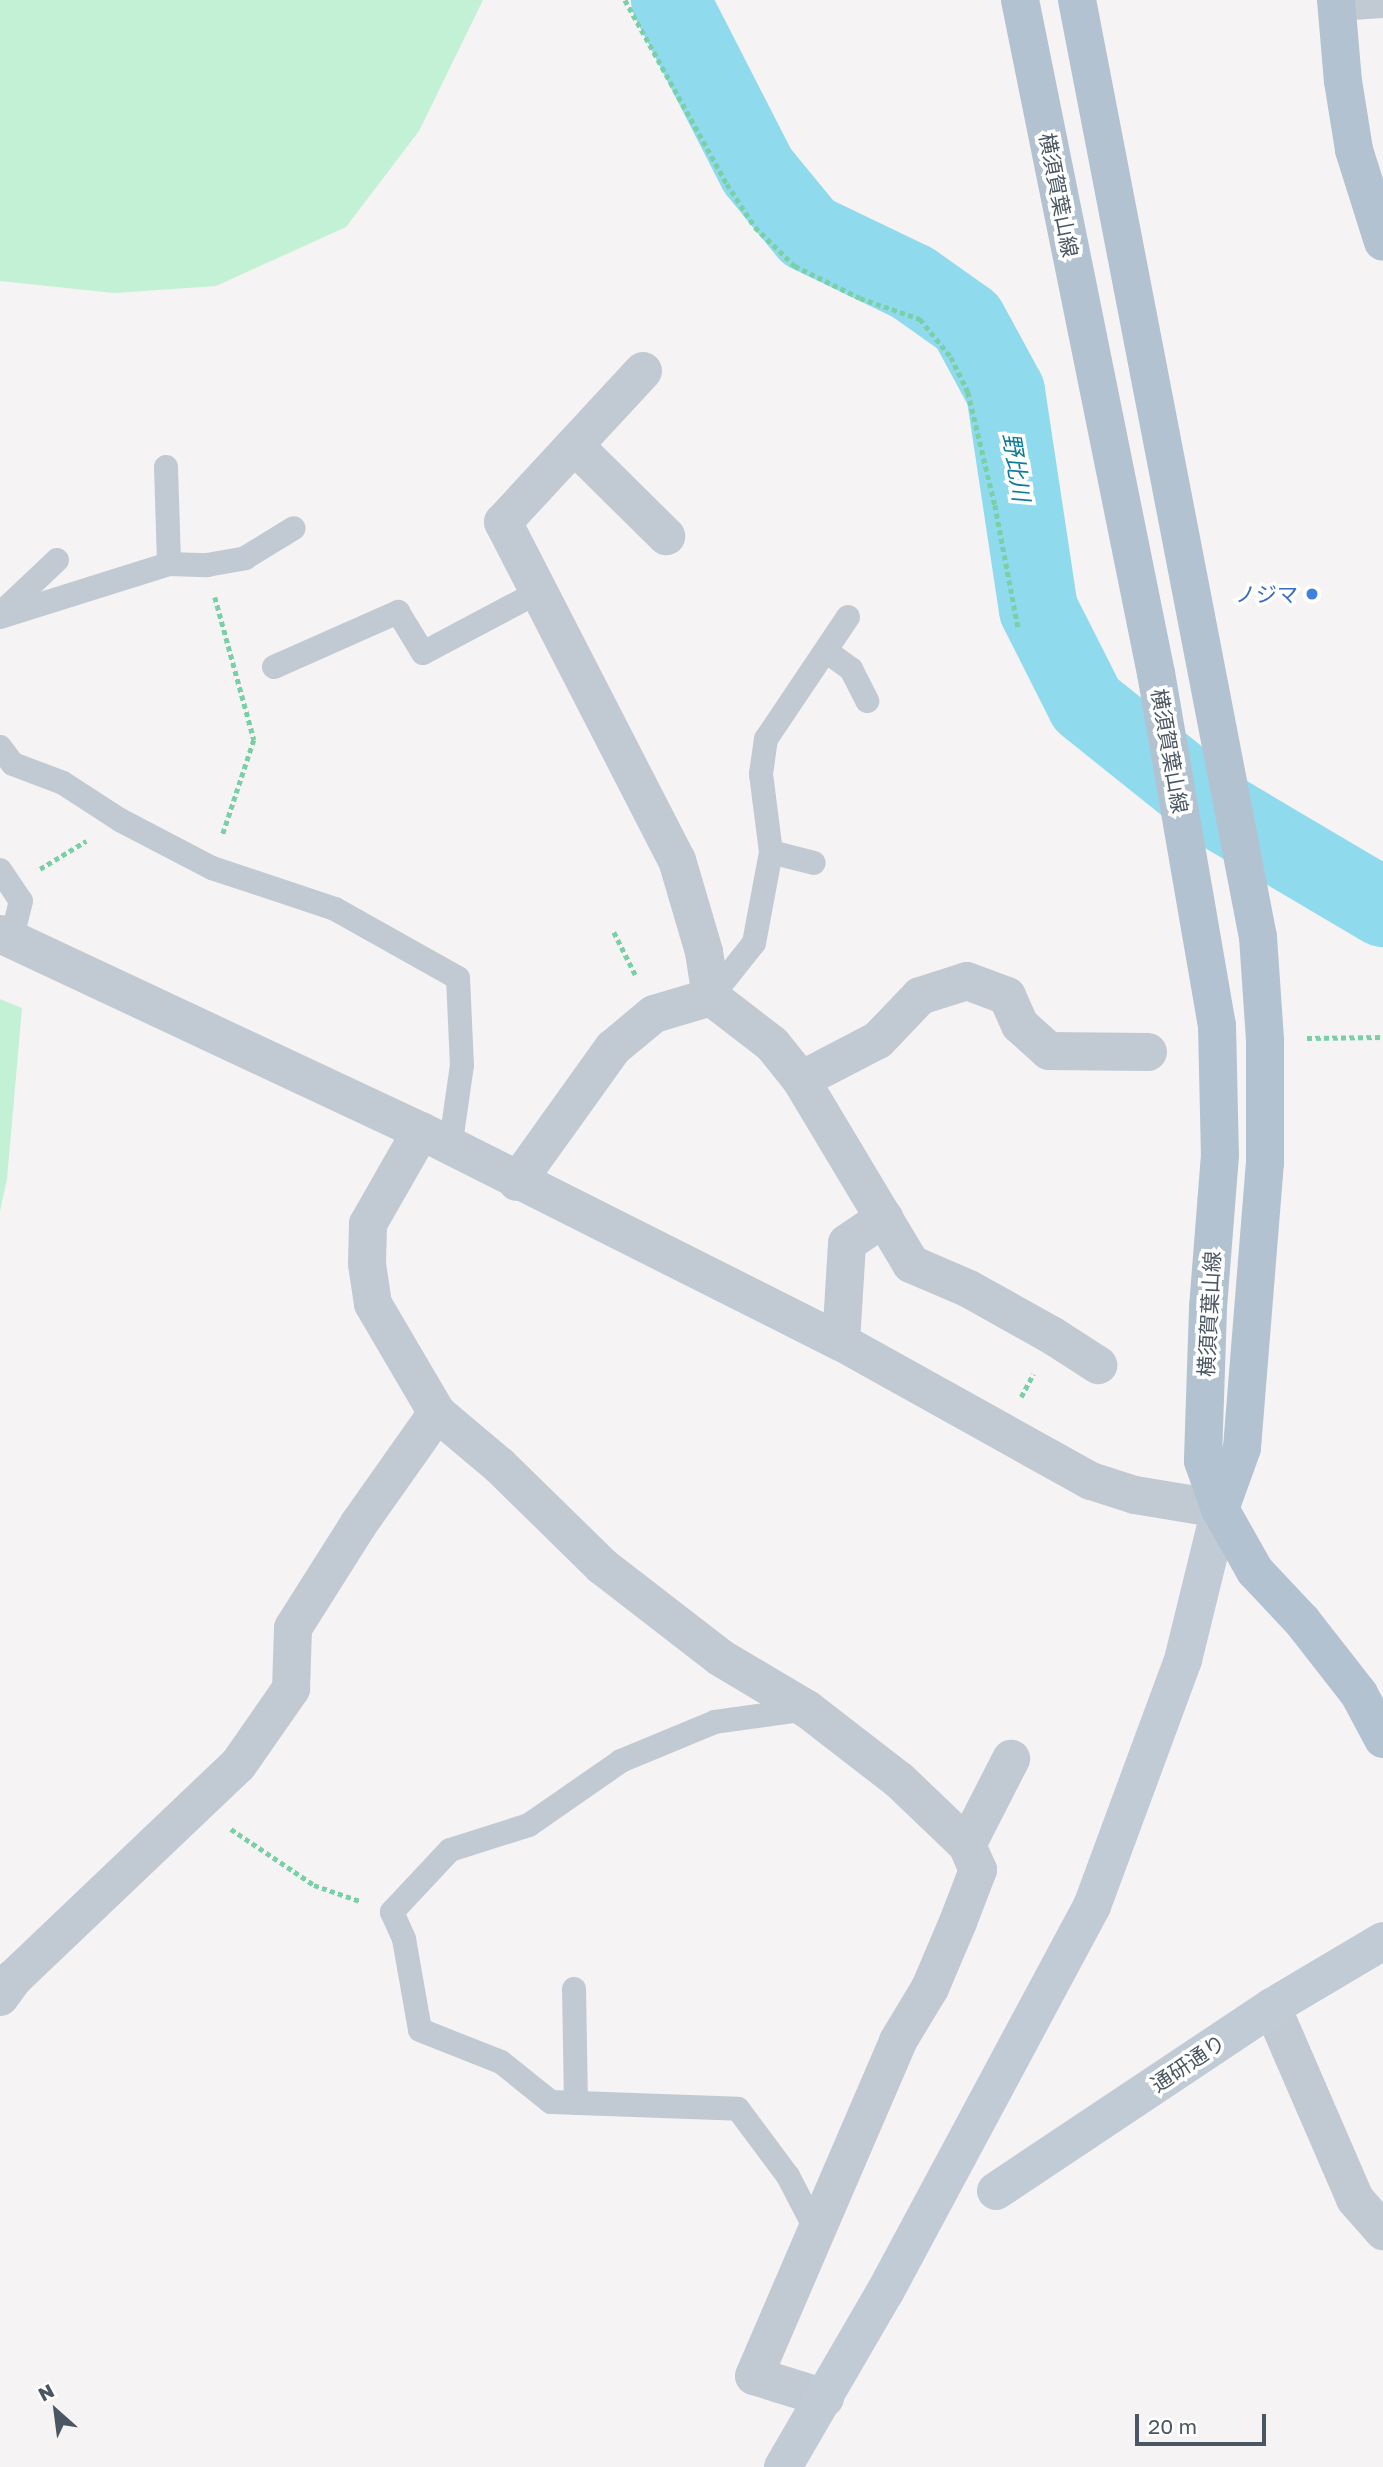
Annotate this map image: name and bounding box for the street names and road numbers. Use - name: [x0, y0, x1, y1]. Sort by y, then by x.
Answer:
- street label: 横須賀葉山線: [1035, 131, 1083, 259]
- street label: 横須賀葉山線: [1147, 687, 1193, 815]
- street label: 横須賀葉山線: [1193, 1250, 1225, 1378]
- street label: 通研通り: [1146, 2029, 1230, 2097]

